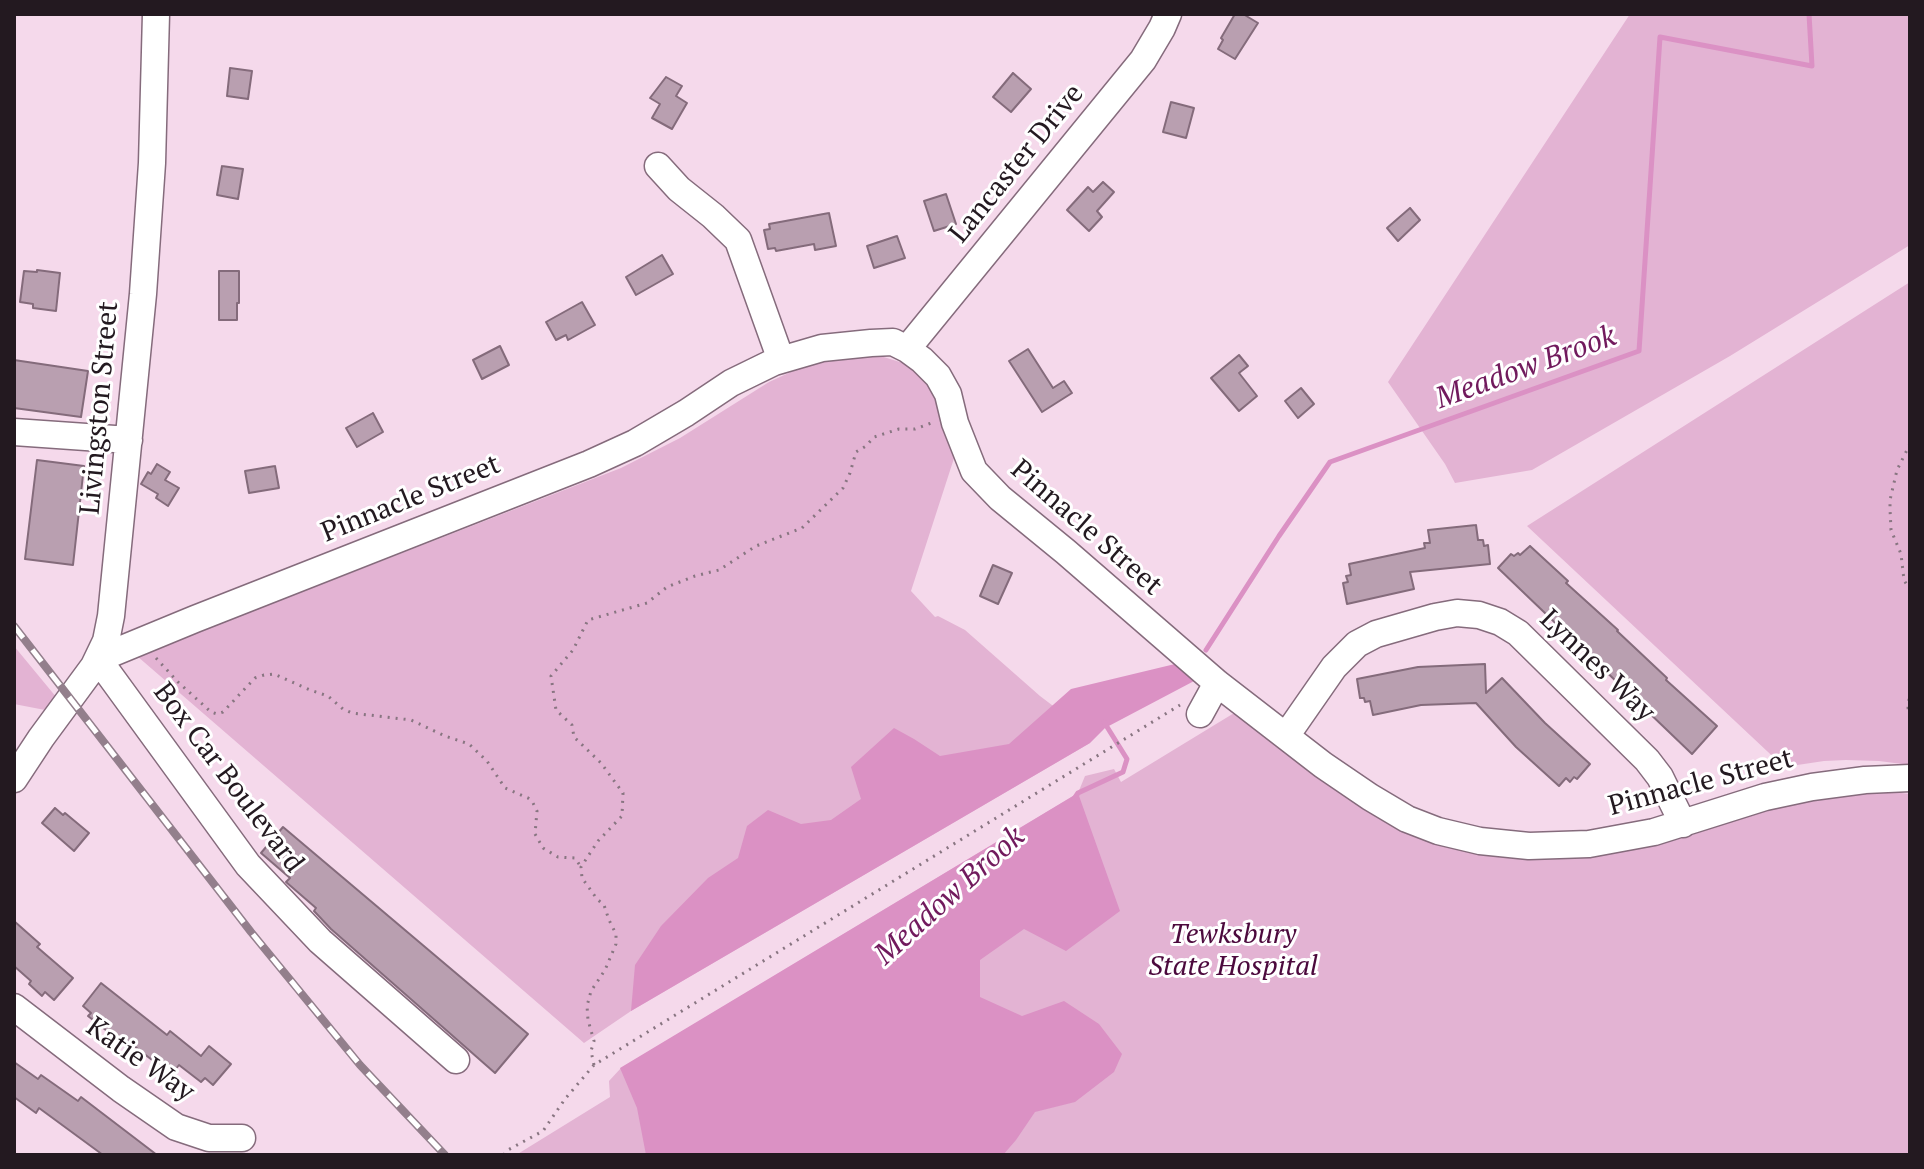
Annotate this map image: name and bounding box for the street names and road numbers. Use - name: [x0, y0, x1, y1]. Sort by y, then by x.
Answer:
- street label: Lancaster Drive: [943, 78, 1091, 250]
- street label: Livingston Street: [74, 300, 126, 516]
- street label: Pinnacle Street: [317, 448, 505, 550]
- street label: Pinnacle Street: [1003, 453, 1169, 603]
- street label: Lynnes Way: [1532, 603, 1662, 729]
- street label: Box Car Boulevard: [146, 677, 310, 879]
- street label: Pinnacle Street: [1605, 742, 1797, 824]
- street label: Katie Way: [79, 1011, 201, 1109]

